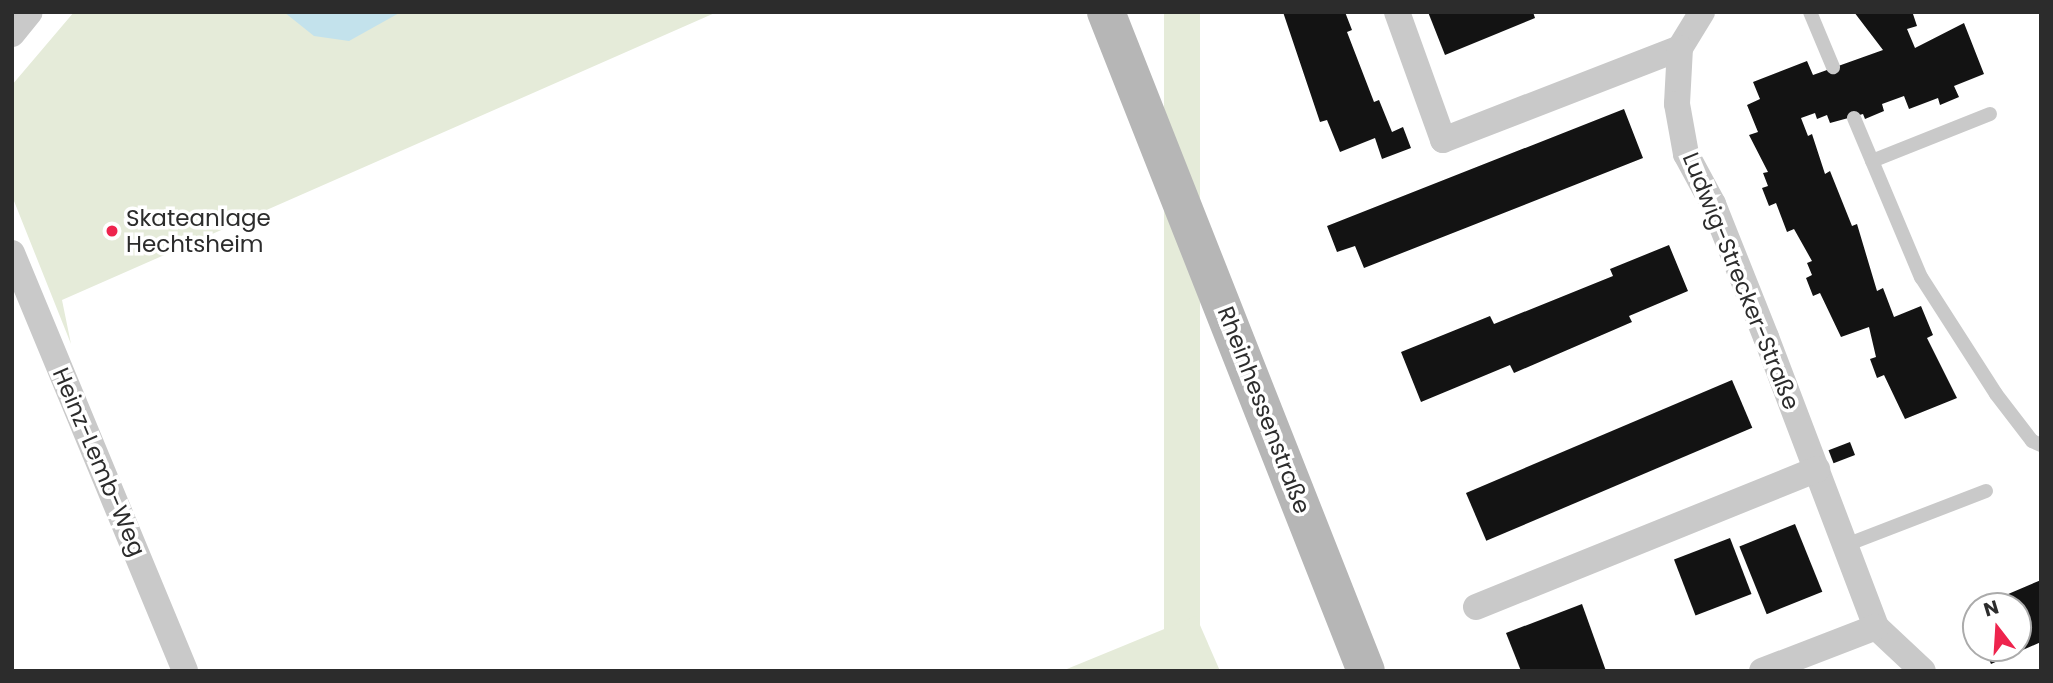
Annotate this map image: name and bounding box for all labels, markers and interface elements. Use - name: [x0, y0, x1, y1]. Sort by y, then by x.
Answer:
- street label: Ludwig-Strecker-Straße: [1677, 148, 1805, 414]
- place label: Skateanlage Hechtsheim: [126, 204, 271, 258]
- marker: Skateanlage Hechtsheim: [104, 223, 120, 239]
- street label: Rheinhessenstraße: [1212, 302, 1316, 518]
- street label: Heinz-Lemb-Weg: [47, 364, 151, 560]
- north arrow: [1962, 592, 2032, 662]
- text: N: [1981, 593, 2002, 623]

